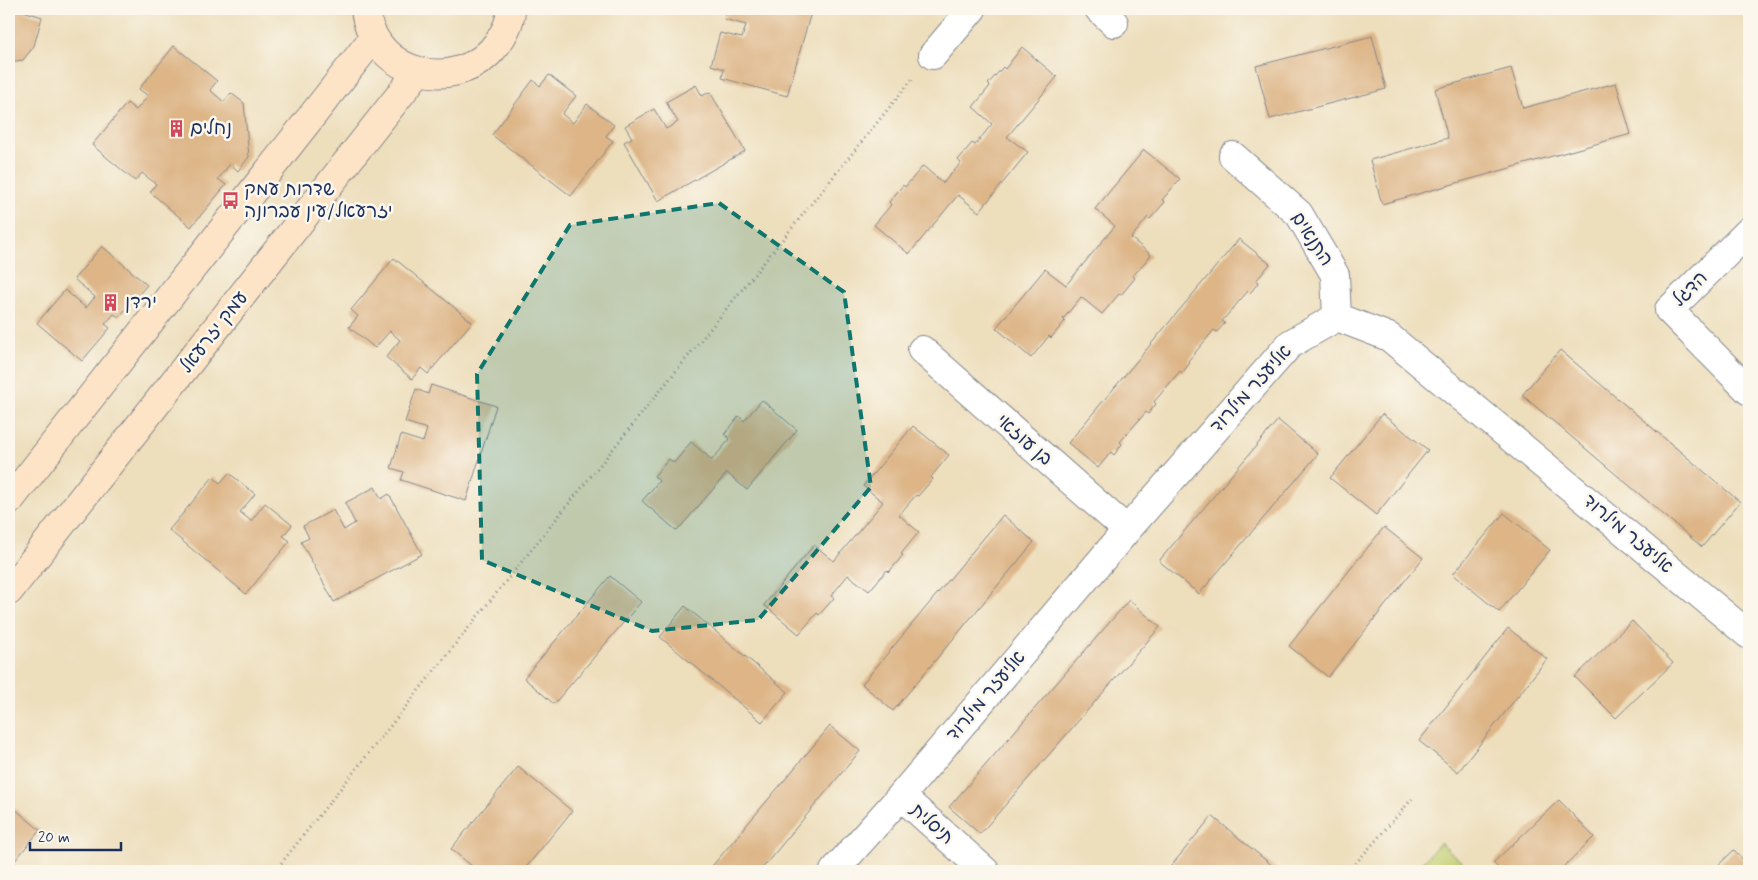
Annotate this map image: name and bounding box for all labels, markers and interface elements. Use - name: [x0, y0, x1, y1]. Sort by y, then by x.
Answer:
- place label: נחלים: [190, 116, 232, 141]
- building icon: נחלים: [166, 118, 186, 138]
- place label: שדרות עמק יזרעאל/עין עברונה: [244, 177, 393, 224]
- bus stop icon: שדרות עמק יזרעאל/עין עברונה: [220, 190, 240, 210]
- street label: התנאים: [1285, 207, 1339, 271]
- street label: הדגל: [1667, 266, 1713, 312]
- street label: עמק יזרעאל: [174, 286, 254, 378]
- place label: ירדן: [125, 290, 157, 315]
- building icon: ירדן: [101, 292, 121, 312]
- street label: אליעזר מילרוד: [1205, 339, 1297, 439]
- street label: בן עוזאי: [991, 409, 1057, 471]
- street label: אליעזר מילרוד: [1577, 489, 1679, 579]
- street label: אליעזר מילרוד: [941, 645, 1031, 747]
- street label: תיסלית: [904, 797, 959, 850]
- scale bar: [30, 820, 121, 852]
- text: 20 m: [38, 828, 70, 848]

